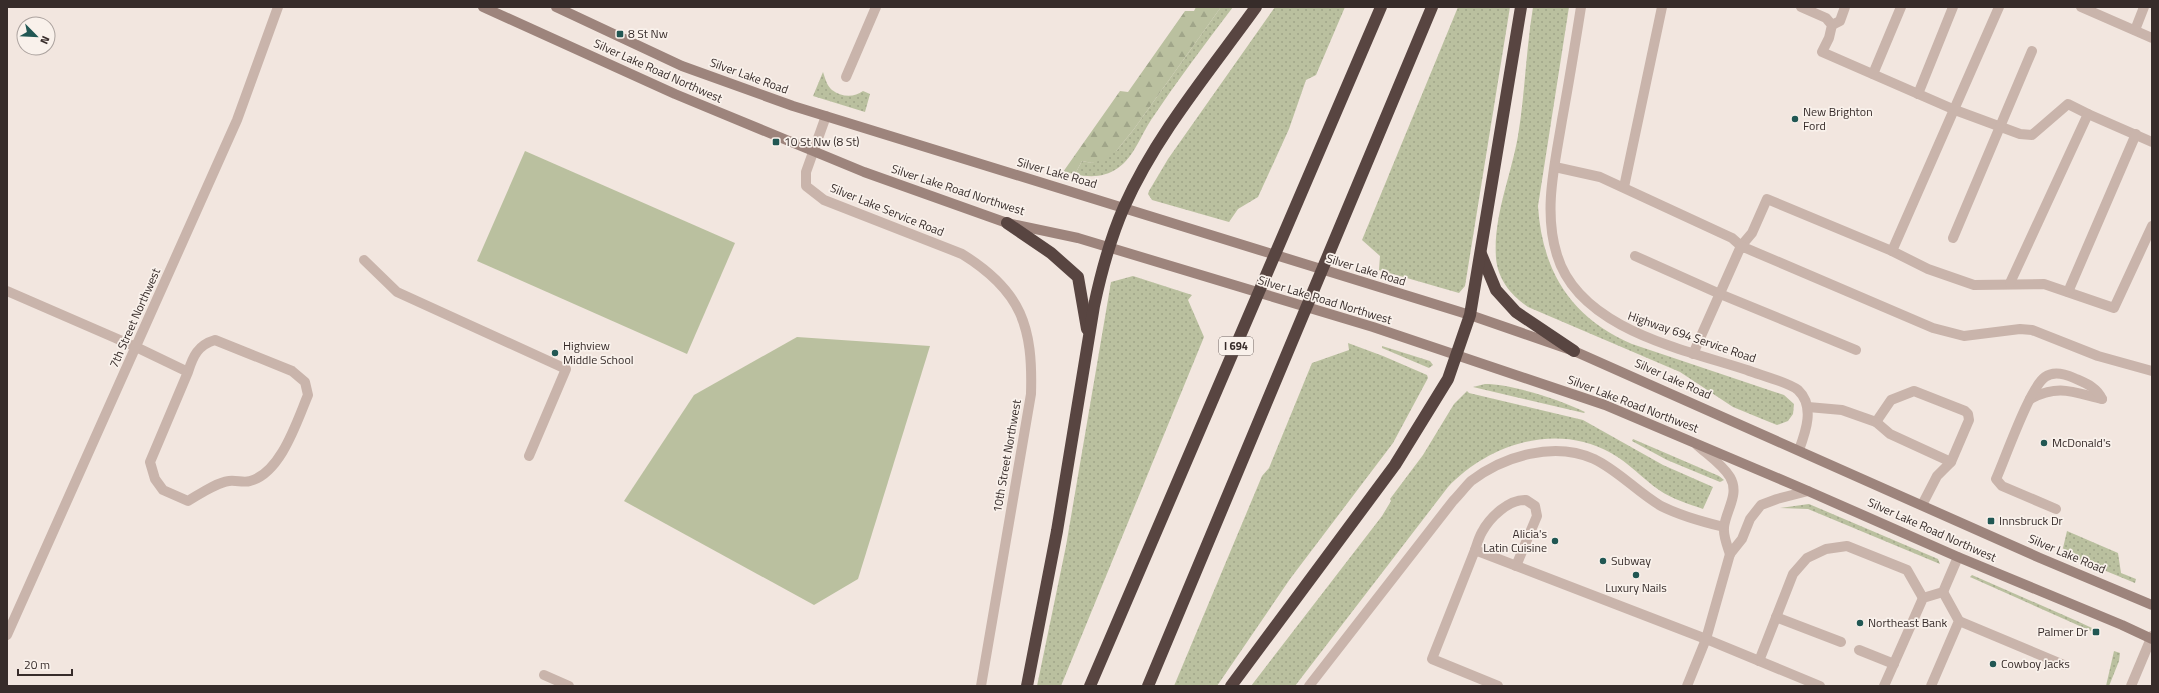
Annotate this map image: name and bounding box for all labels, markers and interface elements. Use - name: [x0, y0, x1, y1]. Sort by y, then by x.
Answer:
- north arrow: [16, 16, 56, 56]
- place label: 8 St Nw: [628, 24, 668, 43]
- marker: 8 St Nw: [615, 29, 625, 39]
- text: N: [36, 33, 54, 47]
- street label: Silver Lake Road Northwest: [591, 34, 726, 108]
- street label: Silver Lake Road: [707, 53, 791, 99]
- place label: New Brighton Ford: [1803, 102, 1873, 135]
- marker: New Brighton Ford: [1790, 114, 1800, 124]
- place label: 10 St Nw (8 St): [784, 132, 860, 151]
- marker: 10 St Nw (8 St): [771, 137, 781, 147]
- street label: Silver Lake Road: [1015, 152, 1099, 193]
- street label: Silver Lake Road Northwest: [889, 159, 1028, 220]
- street label: Silver Lake Service Road: [827, 178, 947, 241]
- street label: Silver Lake Road: [1324, 248, 1408, 291]
- street label: 7th Street Northwest: [104, 264, 165, 371]
- street label: Silver Lake Road Northwest: [1256, 270, 1395, 329]
- street label: Highway 694 Service Road: [1625, 306, 1759, 367]
- place label: Highview Middle School: [563, 336, 634, 369]
- road number: I 694: [1219, 337, 1253, 355]
- marker: Highview Middle School: [550, 348, 560, 358]
- street label: Silver Lake Road: [1632, 353, 1715, 404]
- street label: Silver Lake Road Northwest: [1565, 370, 1702, 438]
- street label: 10th Street Northwest: [987, 397, 1026, 514]
- place label: McDonald's: [2052, 433, 2111, 452]
- marker: McDonald's: [2039, 438, 2049, 448]
- street label: Silver Lake Road Northwest: [1865, 493, 2000, 567]
- place label: Innsbruck Dr: [1999, 511, 2063, 530]
- marker: Innsbruck Dr: [1986, 516, 1996, 526]
- place label: Alicia's Latin Cuisine: [1483, 524, 1547, 557]
- street label: Silver Lake Road: [2026, 529, 2109, 578]
- marker: Alicia's Latin Cuisine: [1550, 536, 1560, 546]
- place label: Subway: [1611, 551, 1651, 570]
- marker: Subway: [1598, 556, 1608, 566]
- marker: Luxury Nails: [1631, 570, 1641, 580]
- place label: Luxury Nails: [1605, 578, 1667, 597]
- place label: Northeast Bank: [1868, 613, 1948, 632]
- marker: Northeast Bank: [1855, 618, 1865, 628]
- place label: Palmer Dr: [2037, 622, 2088, 641]
- marker: Palmer Dr: [2091, 627, 2101, 637]
- scale bar: [18, 651, 72, 677]
- place label: Cowboy Jacks: [2001, 654, 2070, 673]
- text: 20 m: [24, 655, 50, 674]
- marker: Cowboy Jacks: [1988, 659, 1998, 669]

